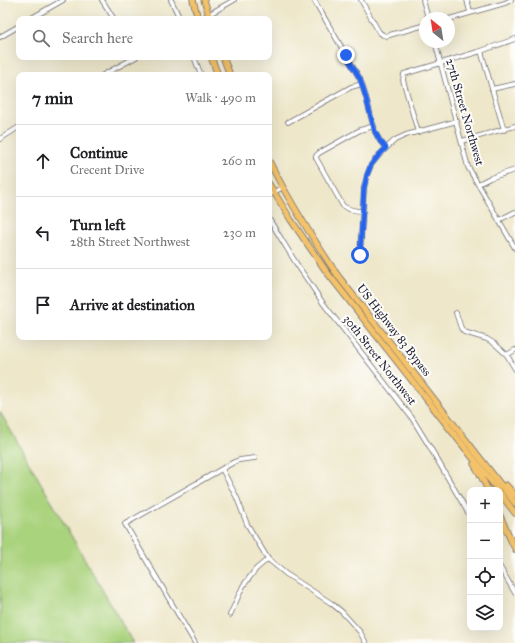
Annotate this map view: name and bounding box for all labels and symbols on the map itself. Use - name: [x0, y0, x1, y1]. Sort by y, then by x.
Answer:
- north arrow: [419, 12, 455, 48]
- route end: [337, 46, 355, 64]
- street label: 27th Street Northwest: [443, 57, 487, 168]
- route start: [351, 246, 369, 264]
- street label: US Highway 83 Bypass: [353, 281, 434, 379]
- street label: 30th Street Northwest: [340, 312, 420, 408]

